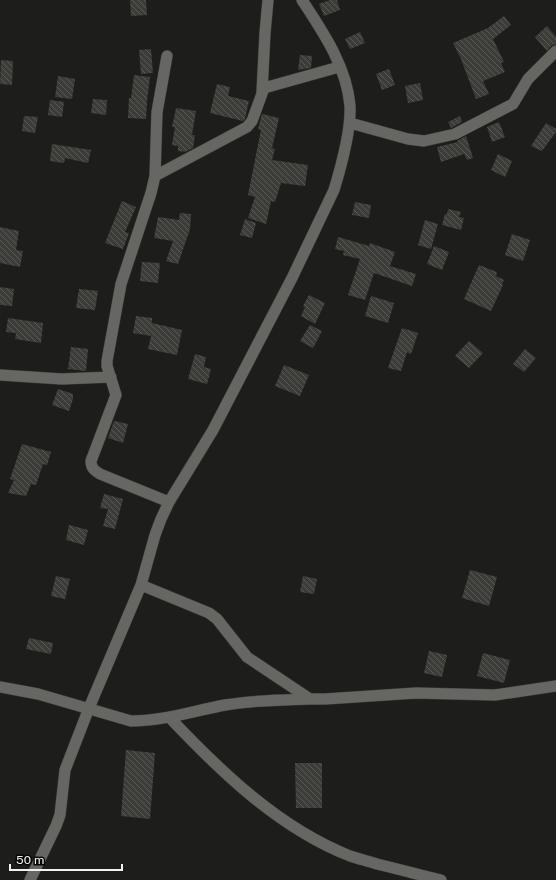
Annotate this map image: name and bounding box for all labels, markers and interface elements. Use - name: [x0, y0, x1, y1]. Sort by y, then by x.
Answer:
- scale bar: [10, 846, 122, 872]
- text: 50 m: [16, 853, 44, 867]

